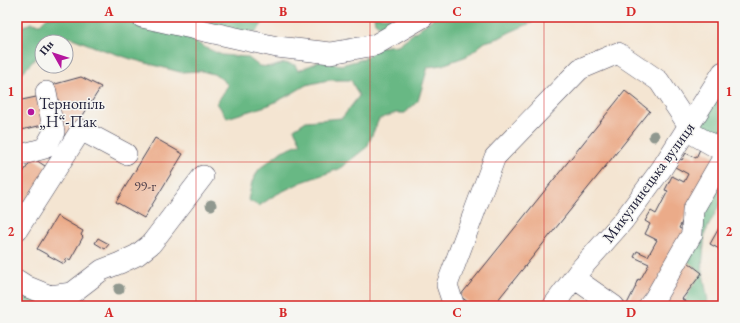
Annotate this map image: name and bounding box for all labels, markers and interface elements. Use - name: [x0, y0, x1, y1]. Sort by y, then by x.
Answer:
- text: A: [103, 3, 114, 20]
- text: B: [279, 3, 287, 20]
- text: C: [452, 3, 462, 20]
- text: D: [626, 3, 636, 20]
- north arrow: [34, 34, 74, 74]
- text: Пн: [36, 37, 57, 58]
- text: 1: [8, 83, 15, 100]
- text: 1: [726, 83, 733, 100]
- place label: Тернопіль „Н“-Пак: [39, 93, 105, 132]
- marker: Тернопіль „Н“-Пак: [26, 107, 36, 117]
- street label: Микулинецька вулиця: [598, 118, 699, 247]
- house number: 99-г: [134, 177, 156, 195]
- text: 2: [8, 223, 15, 240]
- text: 2: [726, 223, 733, 240]
- text: A: [103, 304, 114, 321]
- text: B: [279, 304, 287, 321]
- text: C: [452, 304, 462, 321]
- text: D: [626, 304, 636, 321]

